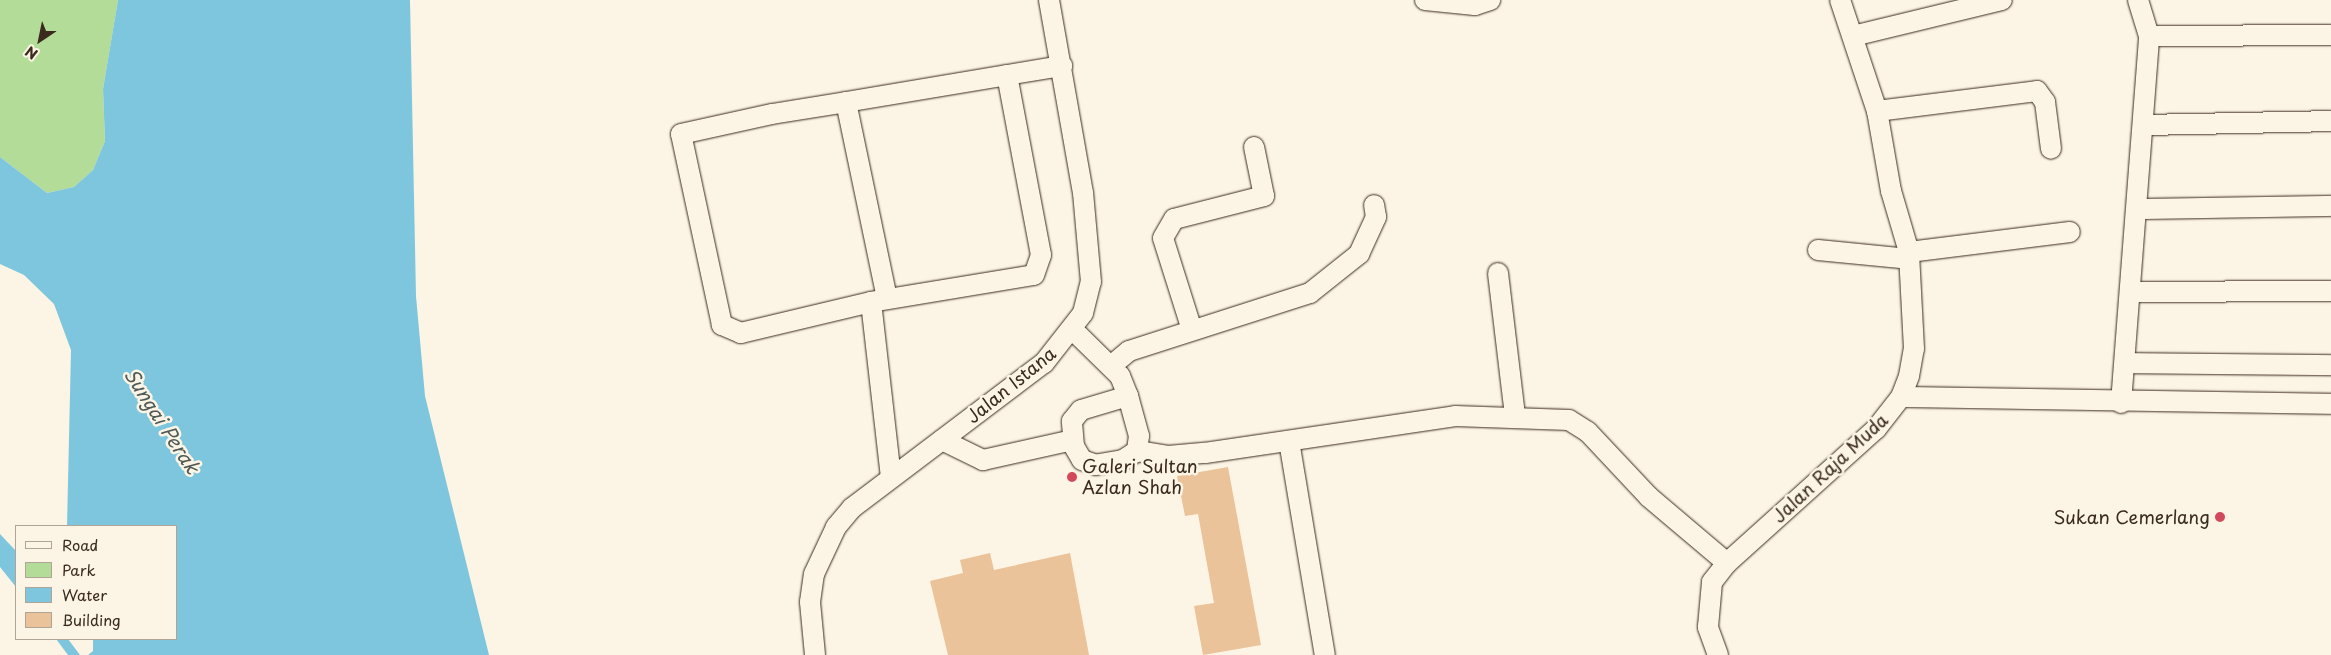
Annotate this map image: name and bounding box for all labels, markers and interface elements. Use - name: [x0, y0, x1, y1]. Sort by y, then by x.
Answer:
- north arrow: [15, 15, 65, 65]
- text: N: [21, 41, 42, 65]
- street label: Jalan Istana: [962, 342, 1060, 428]
- water label: Sungai Perak: [119, 364, 205, 478]
- street label: Jalan Raja Muda: [1769, 410, 1891, 526]
- place label: Galeri Sultan Azlan Shah: [1082, 456, 1199, 498]
- marker: Galeri Sultan Azlan Shah: [1066, 471, 1078, 483]
- place label: Sukan Cemerlang: [2056, 506, 2210, 528]
- marker: Sukan Cemerlang: [2214, 511, 2226, 523]
- legend: [15, 525, 178, 640]
- text: Road: [62, 533, 98, 556]
- text: Park: [62, 558, 96, 581]
- text: Water: [62, 583, 107, 606]
- text: Building: [62, 608, 121, 631]

